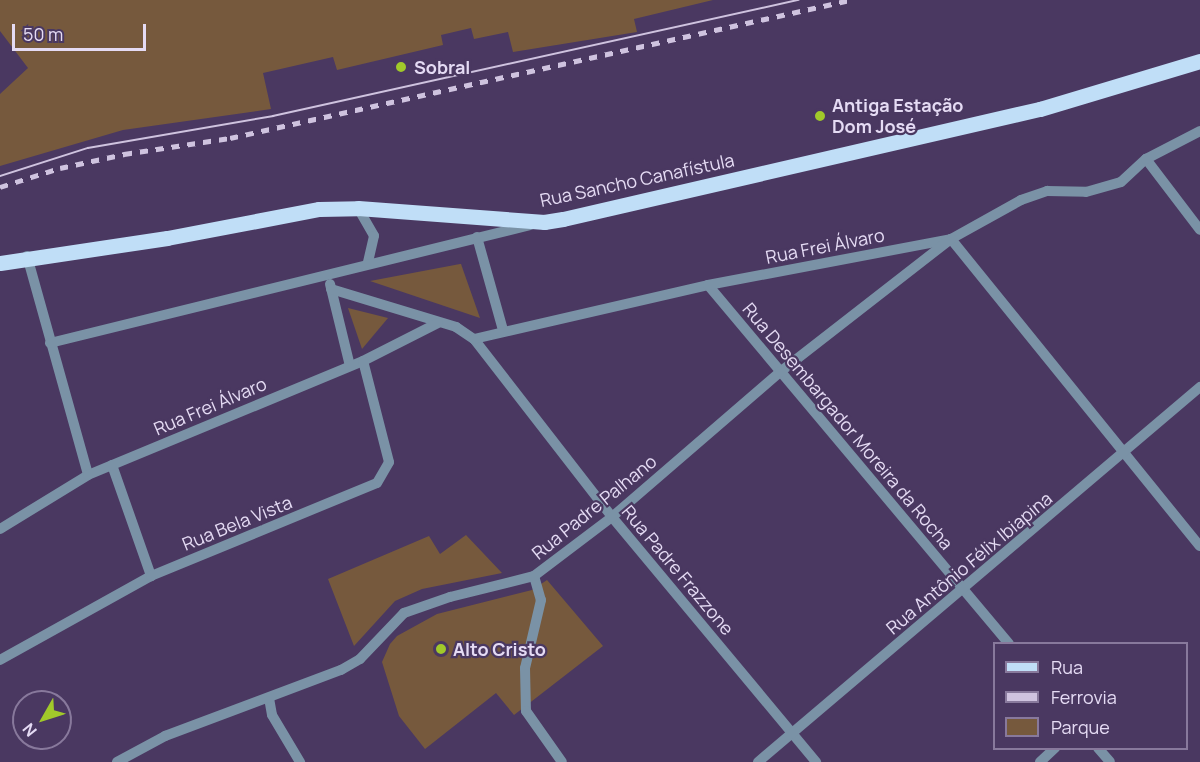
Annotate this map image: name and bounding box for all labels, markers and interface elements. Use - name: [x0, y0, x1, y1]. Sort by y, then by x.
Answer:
- scale bar: [15, 12, 148, 50]
- text: 50 m: [23, 22, 63, 46]
- place label: Sobral: [414, 56, 470, 78]
- marker: Sobral: [392, 58, 410, 76]
- place label: Antiga Estação Dom José: [832, 95, 963, 138]
- marker: Antiga Estação Dom José: [813, 109, 827, 123]
- street label: Rua Sancho Canafístula: [538, 149, 736, 211]
- street label: Rua Frei Álvaro: [764, 224, 886, 268]
- street label: Rua Desembargador Moreira da Rocha: [738, 298, 958, 554]
- street label: Rua Frei Álvaro: [150, 373, 270, 439]
- street label: Rua Padre Palhano: [527, 450, 661, 564]
- street label: Rua Antônio Félix Ibiapina: [882, 487, 1056, 639]
- street label: Rua Bela Vista: [179, 491, 295, 555]
- street label: Rua Padre Frazzone: [617, 501, 739, 639]
- place label: Alto Cristo: [453, 638, 546, 660]
- marker: Alto Cristo: [434, 642, 448, 656]
- legend: [993, 642, 1188, 750]
- text: Rua: [1051, 655, 1083, 679]
- text: Ferrovia: [1051, 685, 1117, 709]
- north arrow: [12, 690, 72, 750]
- text: Parque: [1051, 715, 1110, 739]
- text: N: [17, 719, 42, 741]

